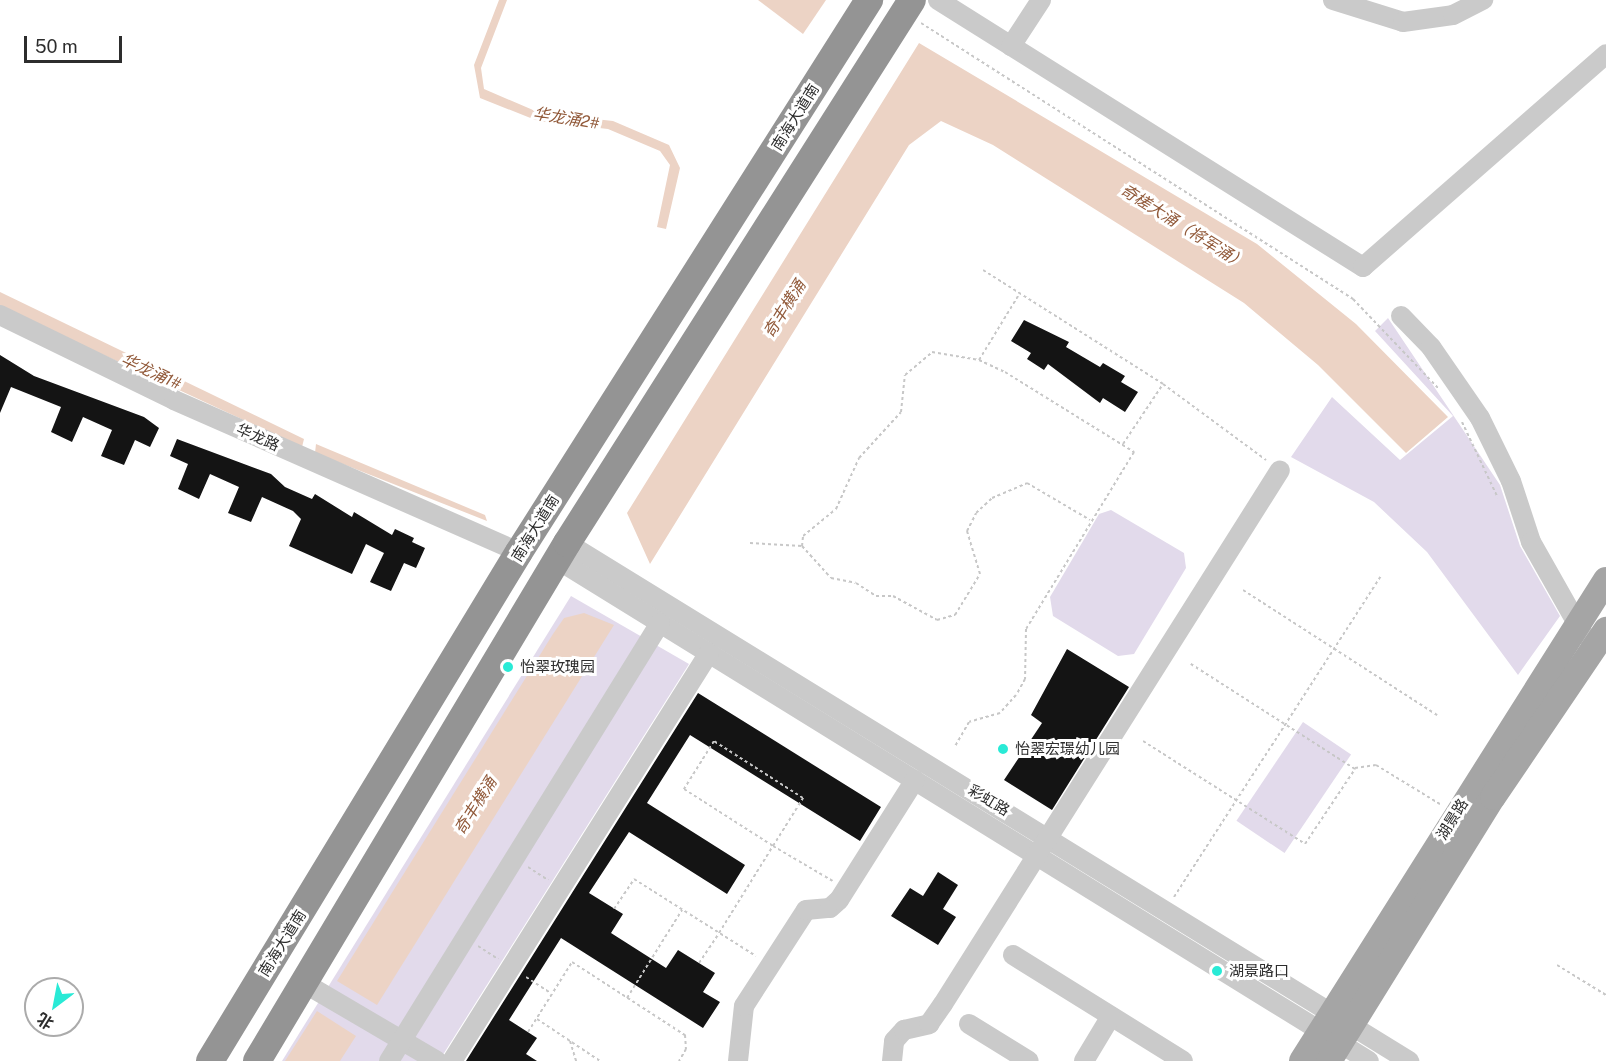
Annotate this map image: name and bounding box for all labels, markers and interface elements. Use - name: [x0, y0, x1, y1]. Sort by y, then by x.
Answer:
- scale bar: [27, 24, 124, 62]
- text: 50 m: [35, 36, 78, 57]
- street label: 南海大道南: [767, 80, 823, 154]
- water label: 华龙涌2#: [532, 104, 600, 134]
- water label: 奇槎大涌（将军涌）: [1117, 181, 1249, 273]
- water label: 奇丰横涌: [760, 277, 810, 341]
- water label: 华龙涌1#: [118, 350, 184, 394]
- street label: 华龙路: [234, 420, 282, 454]
- street label: 南海大道南: [507, 491, 563, 565]
- place label: 怡翠玫瑰园: [520, 658, 595, 676]
- marker: 怡翠玫瑰园: [501, 660, 515, 674]
- place label: 怡翠宏璟幼儿园: [1015, 740, 1120, 758]
- marker: 怡翠宏璟幼儿园: [996, 742, 1010, 756]
- water label: 奇丰横涌: [451, 774, 501, 838]
- street label: 彩虹路: [965, 781, 1013, 819]
- street label: 湖景路: [1432, 795, 1472, 843]
- street label: 南海大道南: [254, 906, 310, 980]
- place label: 湖景路口: [1229, 962, 1289, 980]
- marker: 湖景路口: [1210, 964, 1224, 978]
- north arrow: [24, 977, 84, 1037]
- text: 北: [33, 1009, 57, 1033]

